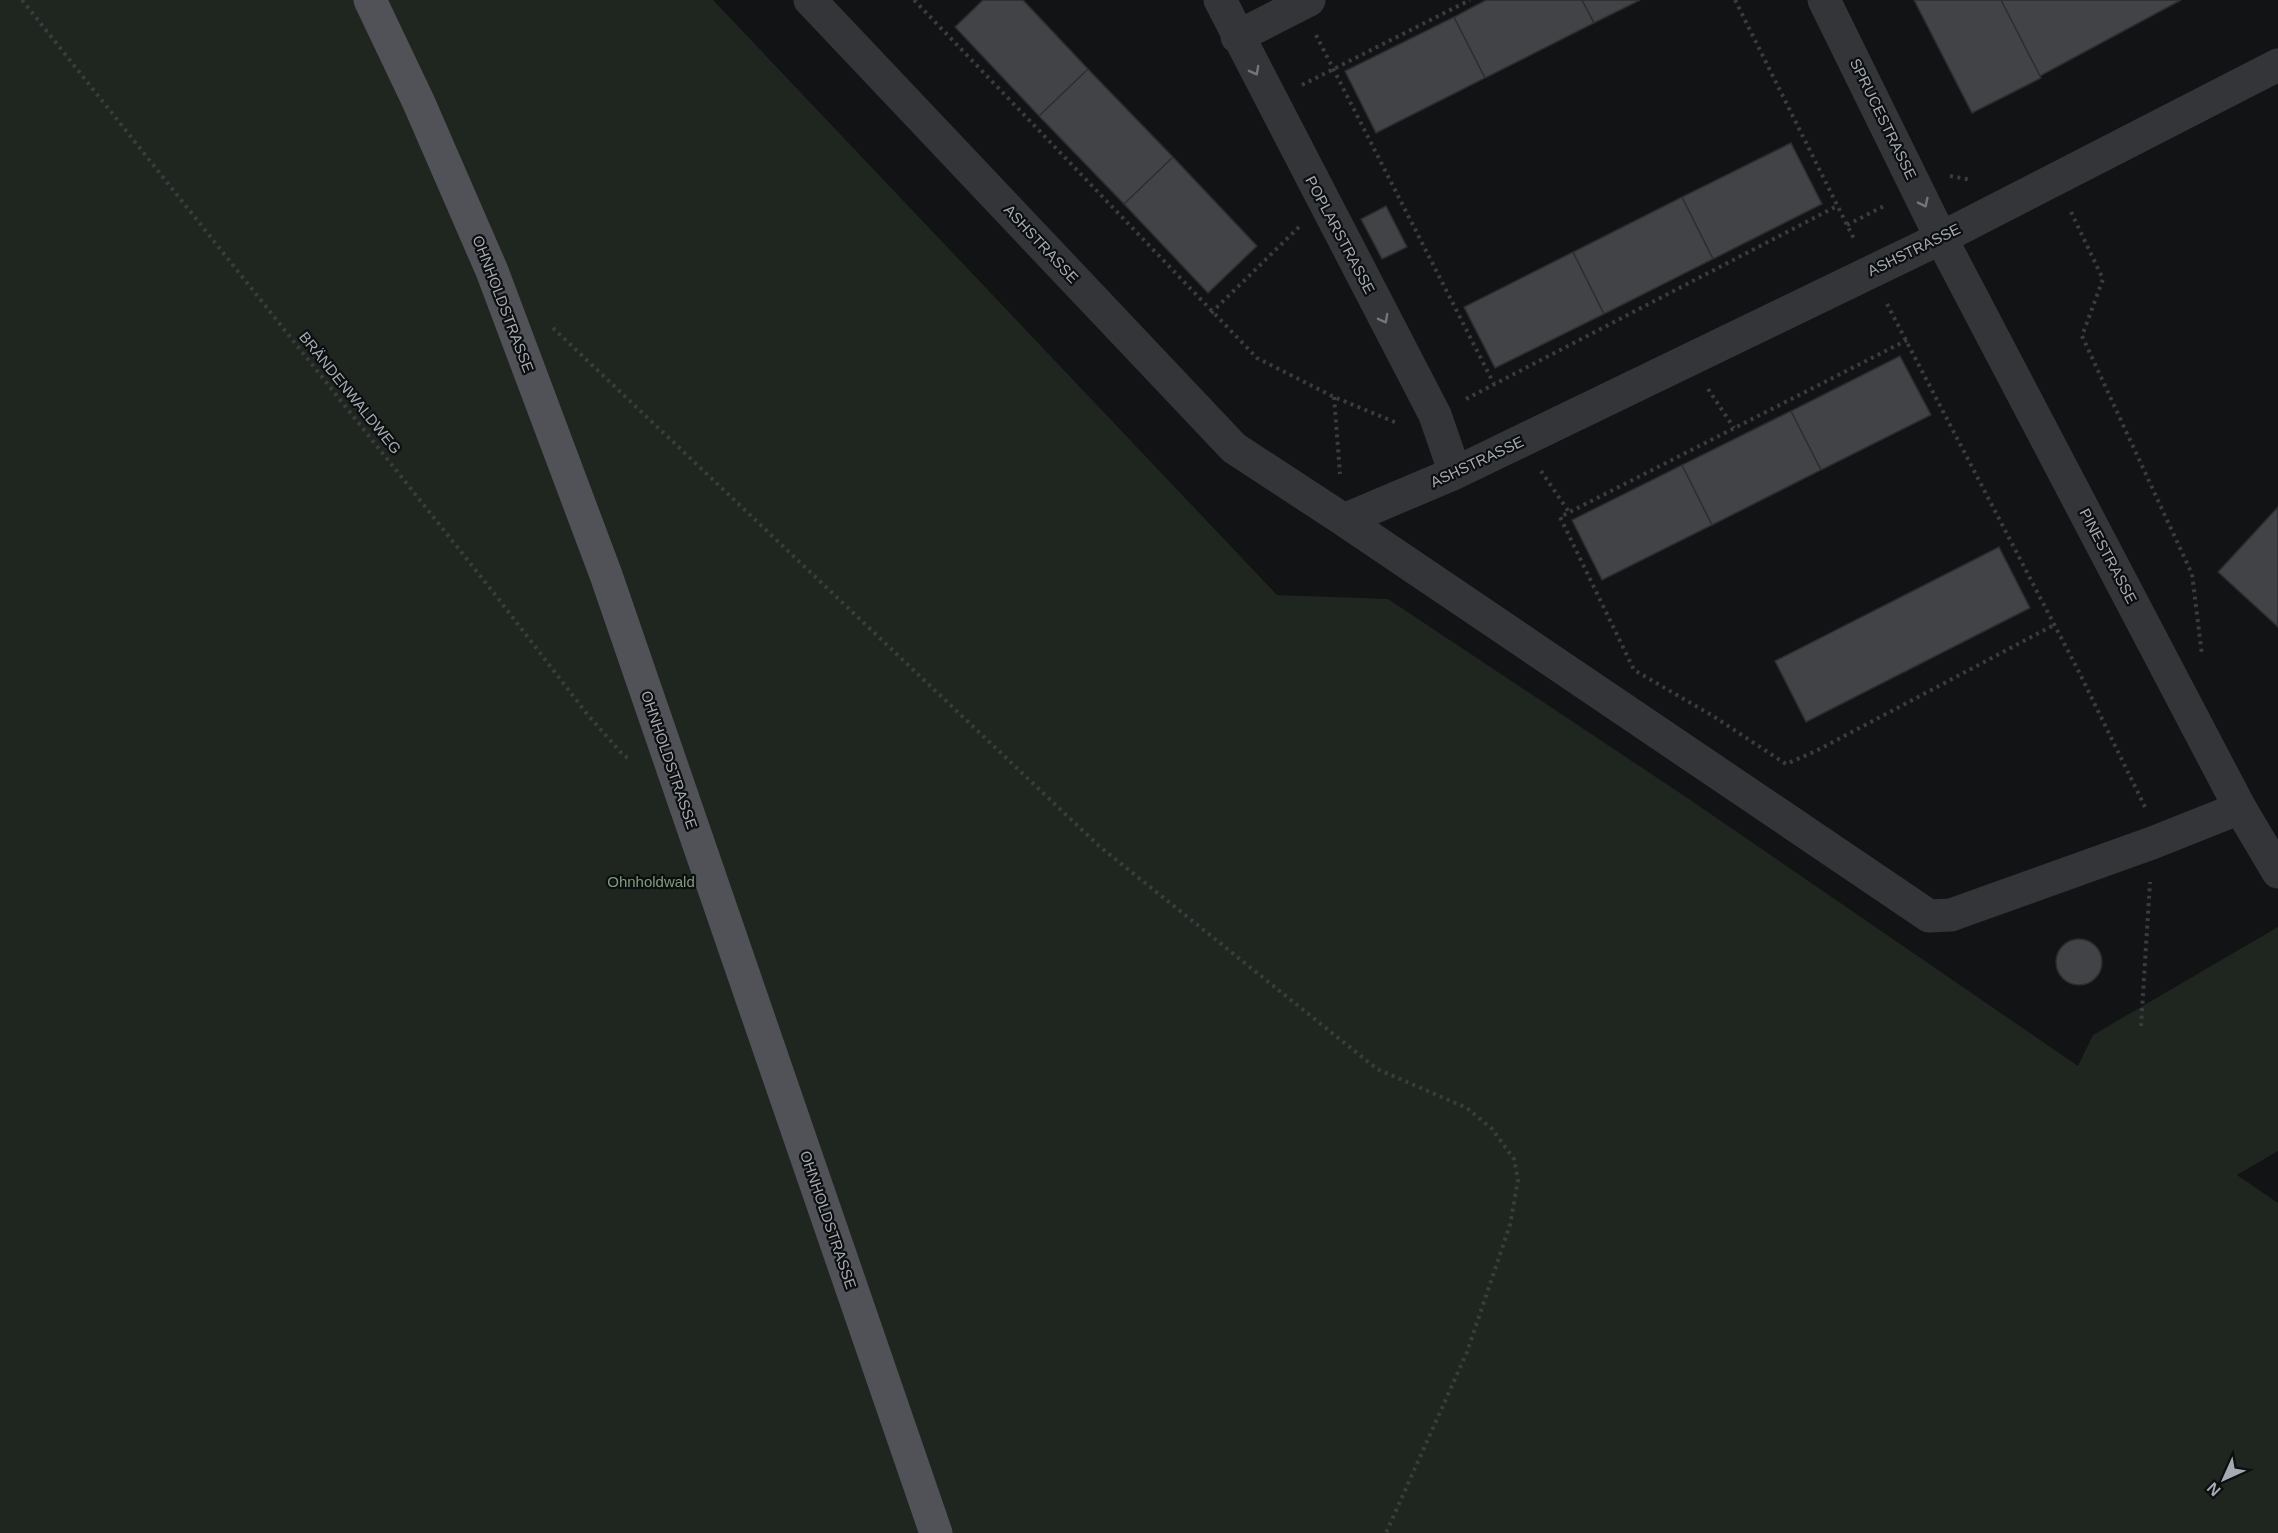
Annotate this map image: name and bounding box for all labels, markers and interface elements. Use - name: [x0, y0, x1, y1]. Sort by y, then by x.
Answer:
- street label: SPRUCESTRASSE: [1847, 55, 1920, 182]
- one-way arrow: [1248, 65, 1259, 76]
- street label: POPLARSTRASSE: [1302, 173, 1379, 297]
- one-way arrow: [1917, 197, 1928, 208]
- street label: ASHSTRASSE: [1001, 201, 1082, 286]
- street label: ASHSTRASSE: [1865, 220, 1963, 279]
- street label: OHNHOLDSTRASSE: [470, 233, 537, 375]
- one-way arrow: [1377, 312, 1388, 323]
- street label: BRÄNDENWALDWEG: [296, 328, 405, 457]
- street label: ASHSTRASSE: [1427, 433, 1526, 491]
- street label: PINESTRASSE: [2076, 505, 2141, 606]
- street label: OHNHOLDSTRASSE: [638, 689, 701, 831]
- park label: Ohnholdwald: [607, 873, 695, 890]
- street label: OHNHOLDSTRASSE: [797, 1149, 860, 1291]
- north arrow: [2194, 1449, 2254, 1509]
- text: N: [2204, 1479, 2224, 1499]

